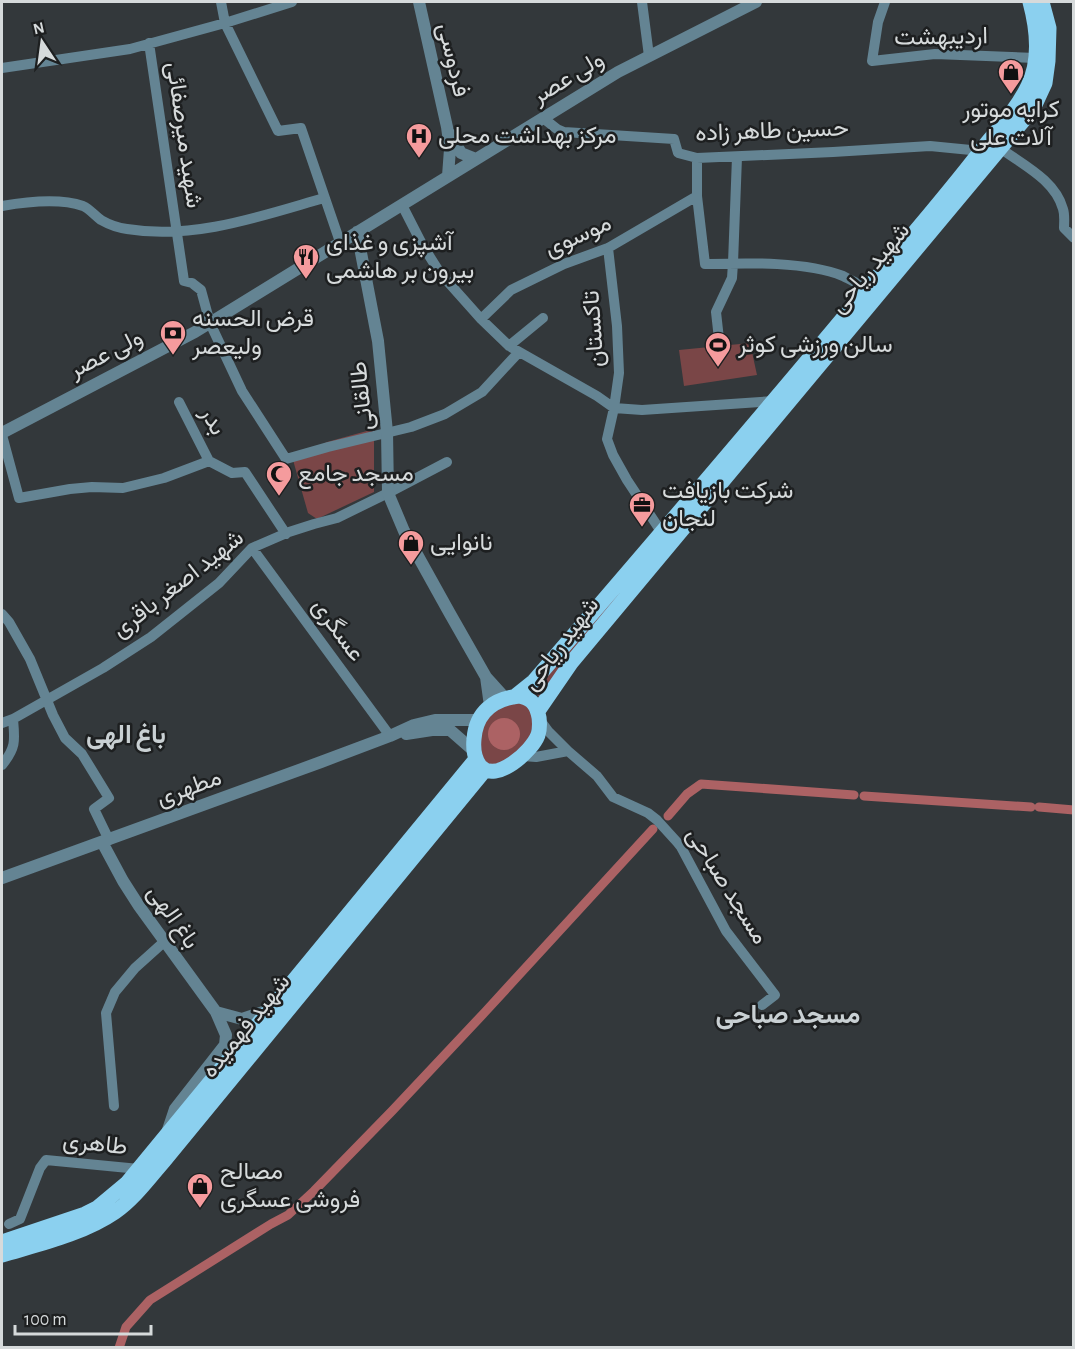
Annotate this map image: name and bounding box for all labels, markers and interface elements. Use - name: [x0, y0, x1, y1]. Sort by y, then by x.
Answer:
- north arrow: [12, 12, 72, 72]
- text: N: [32, 19, 46, 37]
- street label: فردوسی: [431, 21, 473, 100]
- street label: اردیبهشت: [894, 24, 988, 52]
- street label: ولی عصر: [527, 47, 609, 111]
- shop icon: کرایه موتور آلات علی: [996, 57, 1026, 95]
- street label: شهید میرصفائی: [160, 60, 206, 210]
- place label: کرایه موتور آلات علی: [961, 98, 1060, 151]
- street label: حسین طاهر زاده: [695, 116, 849, 148]
- hospital icon: مرکز بهداشت محلی: [404, 121, 434, 159]
- place label: مرکز بهداشت محلی: [438, 124, 617, 150]
- street label: موسوی: [541, 211, 616, 263]
- street label: شهید ریاحی: [825, 218, 916, 319]
- place label: آشپزی و غذای بیرون بر هاشمی: [326, 230, 474, 285]
- restaurant icon: آشپزی و غذای بیرون بر هاشمی: [291, 242, 321, 280]
- street label: تاکستان: [579, 290, 609, 368]
- place label: قرض الحسنه ولیعصر: [191, 307, 314, 361]
- bank icon: قرض الحسنه ولیعصر: [158, 318, 188, 356]
- street label: ولی عصر: [64, 325, 148, 385]
- sports icon: سالن ورزشی کوثر: [703, 330, 733, 368]
- place label: سالن ورزشی کوثر: [737, 333, 893, 359]
- street label: طالقانی: [346, 360, 379, 432]
- street label: بدر: [194, 402, 230, 440]
- mosque icon: مسجد جامع: [264, 459, 294, 497]
- place label: مسجد جامع: [298, 462, 414, 490]
- place label: شرکت بازیافت لنجان: [662, 479, 793, 532]
- office icon: شرکت بازیافت لنجان: [627, 490, 657, 528]
- street label: شهید اصغر باقری: [108, 525, 249, 644]
- shop icon: نانوایی: [396, 528, 426, 566]
- place label: نانوایی: [430, 531, 493, 557]
- street label: شهید ریاحی: [518, 593, 605, 696]
- street label: عسگری: [306, 594, 369, 667]
- district label: باغ الهی: [86, 722, 166, 752]
- street label: مطهری: [153, 765, 225, 813]
- street label: مسجد صباحی: [681, 823, 772, 949]
- street label: باغ الهی: [140, 881, 203, 955]
- street label: شهید فهمیده: [197, 970, 296, 1084]
- district label: مسجد صباحی: [716, 1002, 860, 1030]
- street label: طاهری: [61, 1129, 128, 1161]
- place label: مصالح فروشی عسگری: [220, 1160, 360, 1214]
- shop icon: مصالح فروشی عسگری: [185, 1171, 215, 1209]
- scale bar: [15, 1298, 152, 1336]
- text: 100 m: [24, 1311, 67, 1329]

